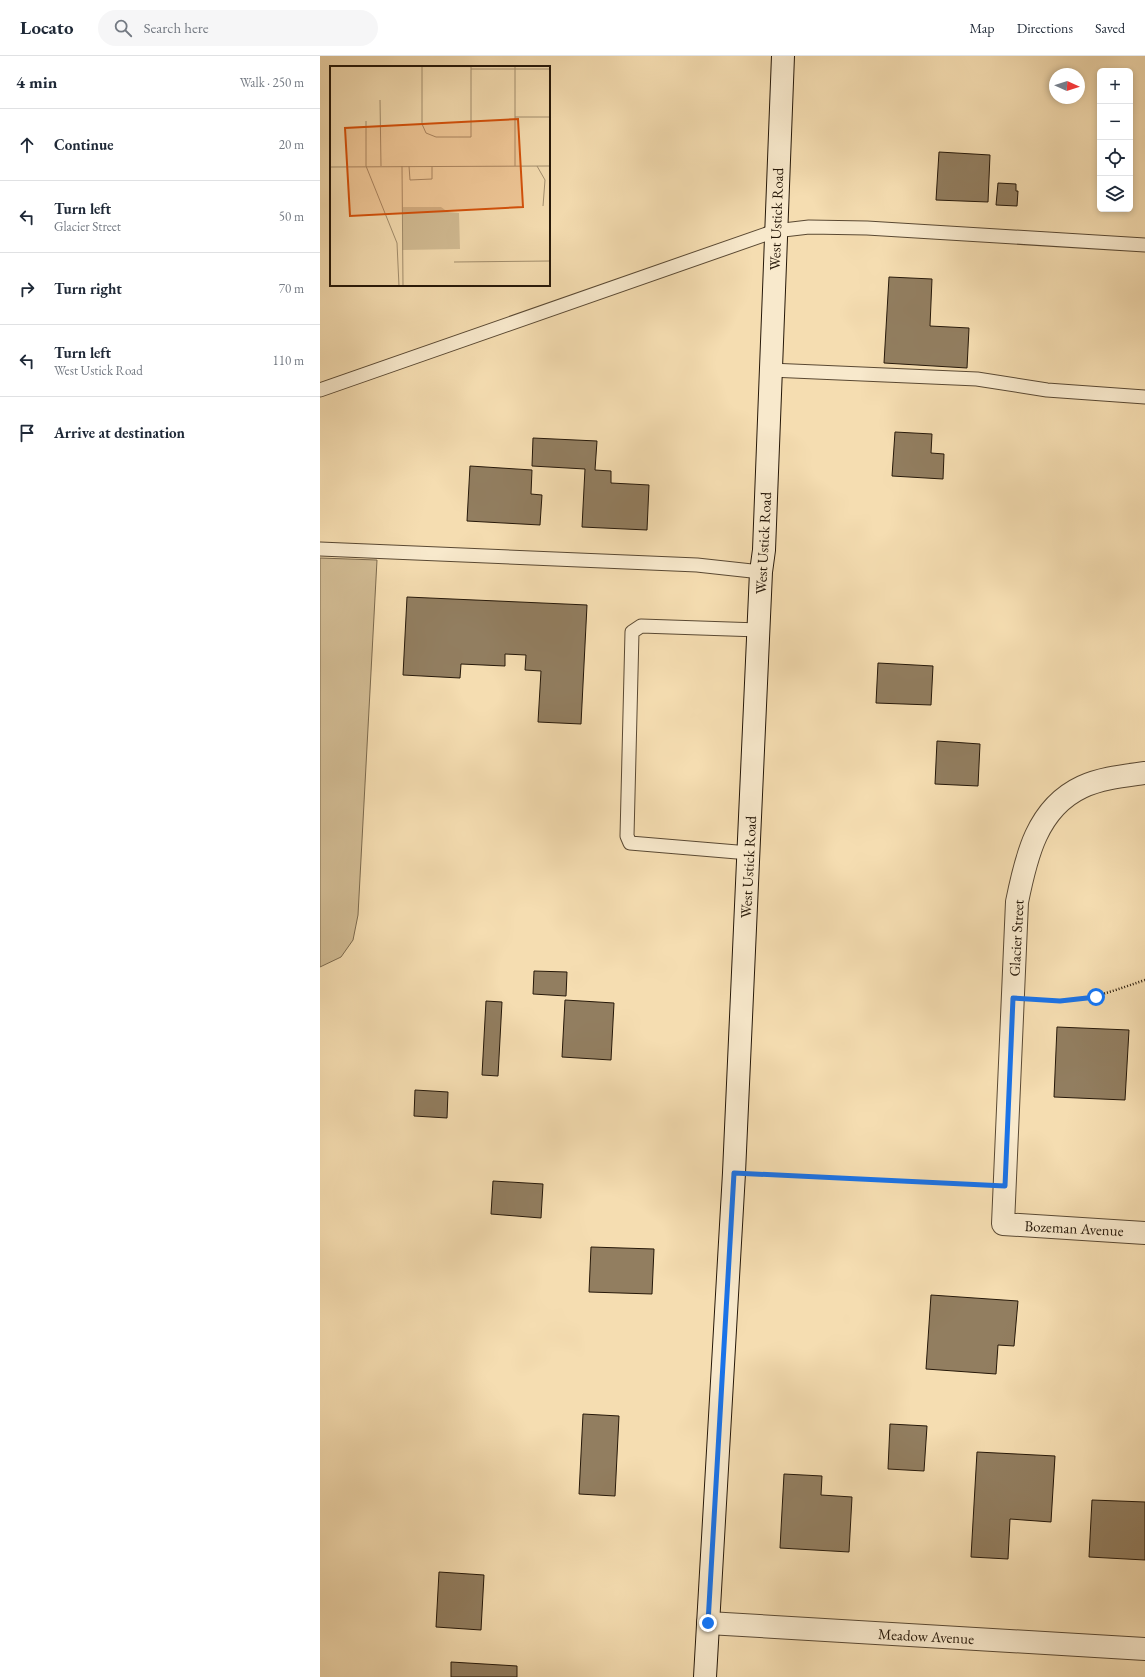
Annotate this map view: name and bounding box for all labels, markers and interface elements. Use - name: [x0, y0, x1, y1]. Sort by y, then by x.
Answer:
- search box: [98, 10, 378, 46]
- text: Locato: [20, 15, 74, 40]
- icon: search: [112, 17, 134, 39]
- text: Search here: [144, 18, 209, 37]
- text: Map: [969, 19, 995, 37]
- text: Directions: [1017, 19, 1073, 37]
- text: Saved: [1095, 19, 1125, 37]
- inset map: [330, 66, 550, 286]
- north arrow: [1049, 68, 1085, 104]
- map controls: [1097, 68, 1133, 212]
- button: +: [1097, 68, 1133, 104]
- text: 4 min: [16, 71, 57, 93]
- text: Walk · 250 m: [240, 74, 304, 91]
- button: −: [1097, 104, 1133, 140]
- icon: ahead: [16, 134, 38, 156]
- text: Continue: [54, 135, 114, 154]
- text: 20 m: [279, 136, 304, 153]
- button: locate: [1097, 140, 1133, 176]
- street label: West Ustick Road: [765, 167, 787, 271]
- button: layers: [1097, 176, 1133, 212]
- text: Turn left: [54, 199, 111, 218]
- icon: left: [16, 206, 38, 228]
- text: 50 m: [279, 208, 304, 225]
- text: Glacier Street: [54, 218, 121, 235]
- icon: right: [16, 278, 38, 300]
- text: Turn right: [54, 279, 122, 298]
- text: 70 m: [279, 280, 304, 297]
- text: Turn left: [54, 343, 111, 362]
- icon: left: [16, 350, 38, 372]
- text: 110 m: [273, 352, 304, 369]
- text: West Ustick Road: [54, 362, 143, 379]
- icon: arrive: [16, 422, 38, 444]
- text: Arrive at destination: [54, 423, 185, 442]
- street label: West Ustick Road: [751, 491, 775, 595]
- street label: West Ustick Road: [736, 815, 760, 919]
- street label: Glacier Street: [1004, 899, 1028, 977]
- route start: [1087, 988, 1105, 1006]
- street label: Bozeman Avenue: [1024, 1216, 1124, 1240]
- route end: [699, 1614, 717, 1632]
- street label: Meadow Avenue: [877, 1624, 975, 1648]

